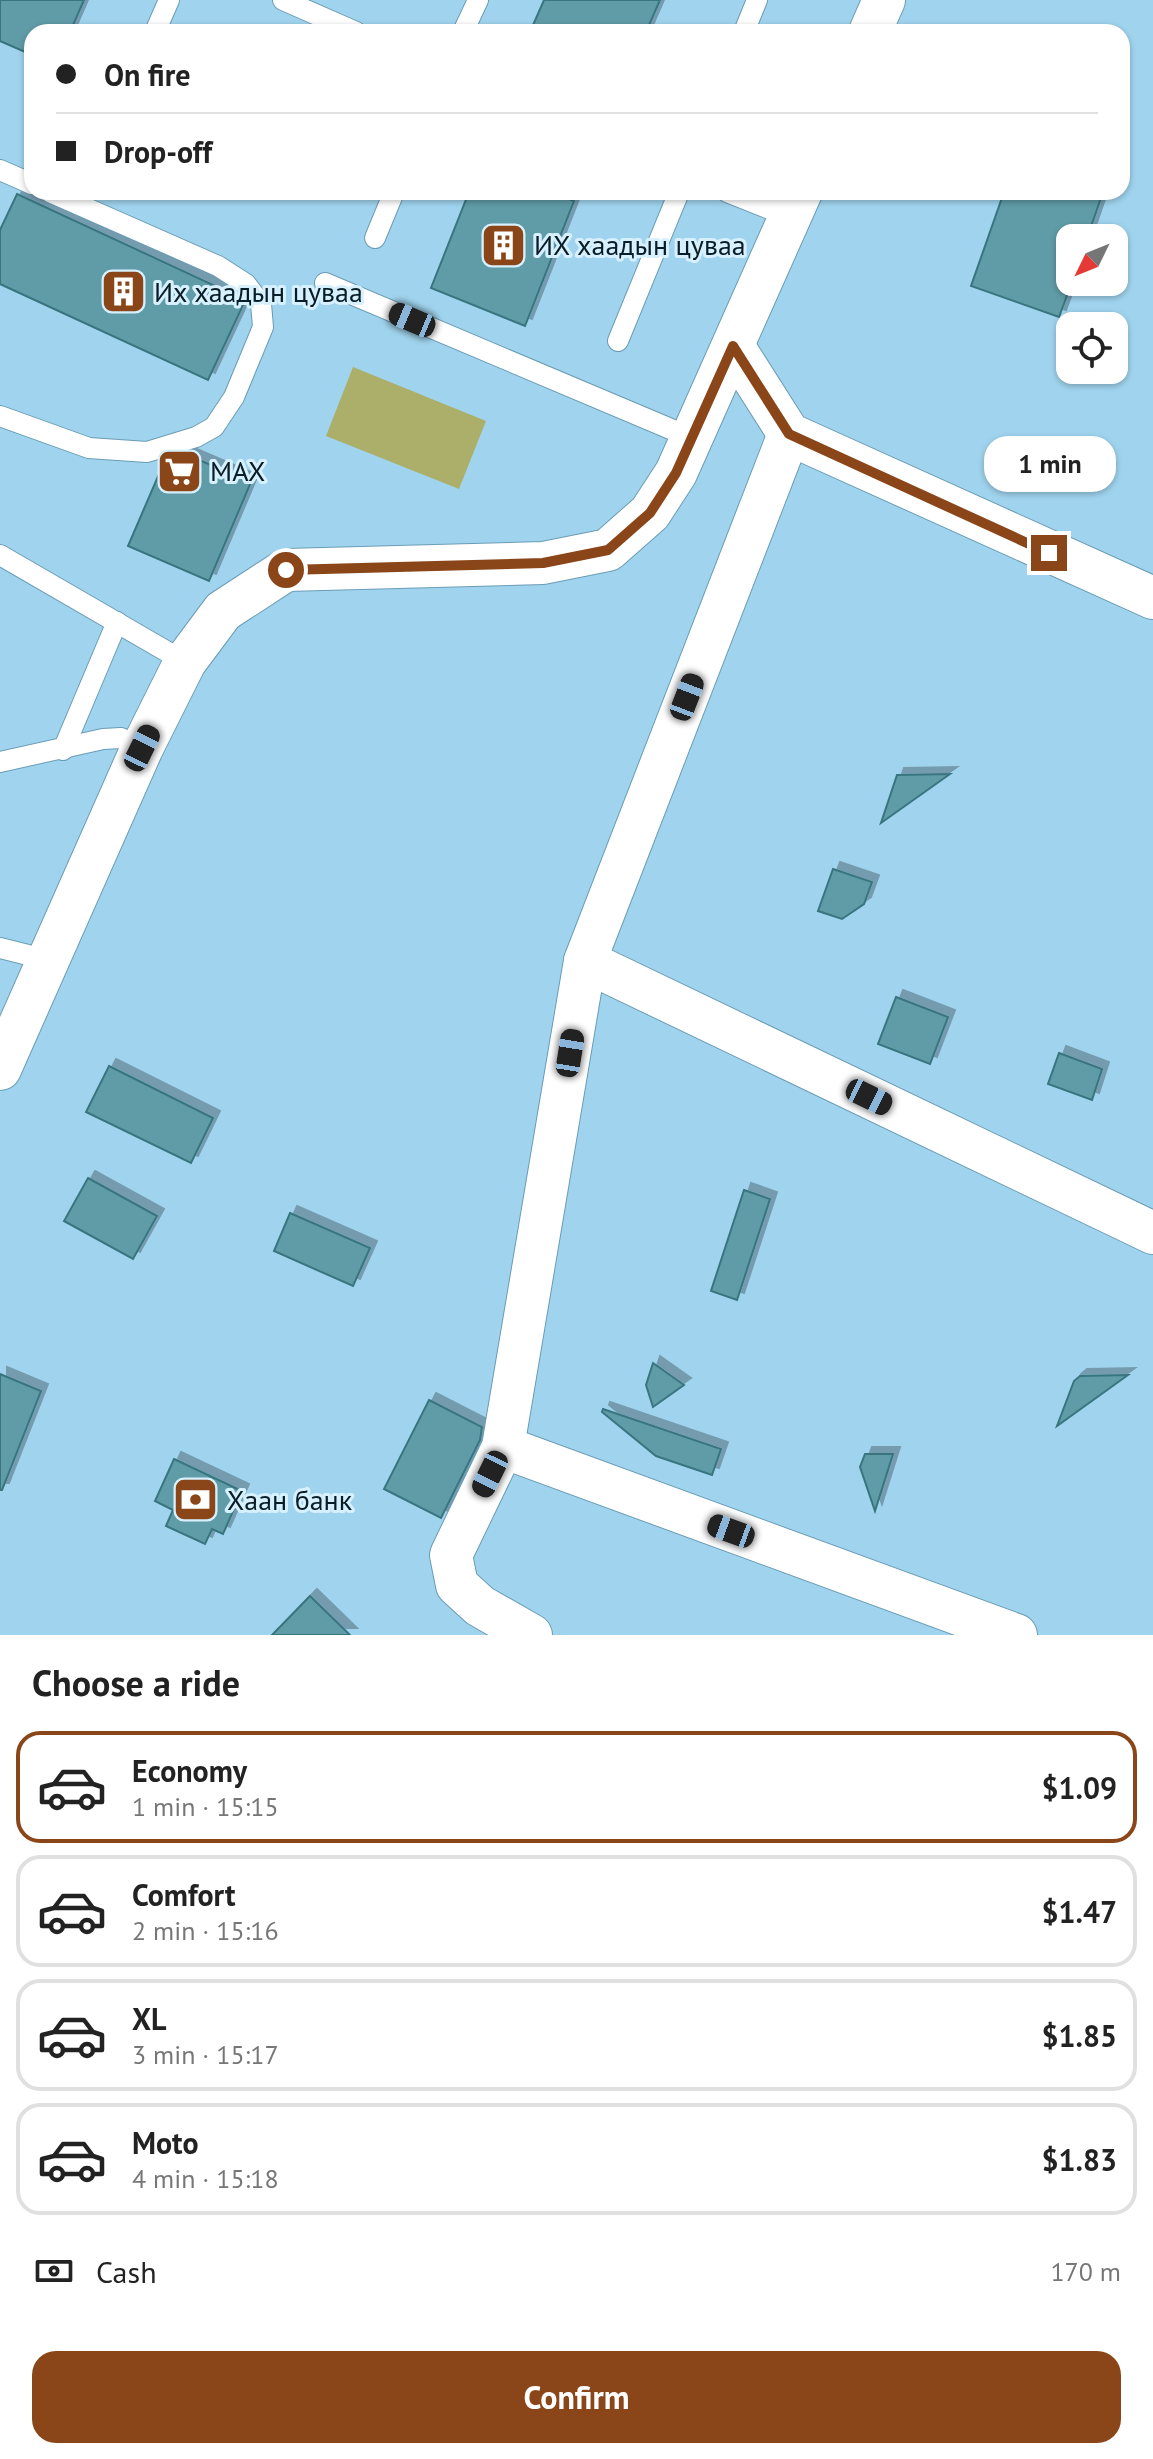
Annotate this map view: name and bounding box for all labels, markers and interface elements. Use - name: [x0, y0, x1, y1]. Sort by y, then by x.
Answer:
- text: On fire: [104, 55, 190, 94]
- text: Drop-off: [104, 132, 212, 171]
- building icon: ИХ хаадын цуваа: [479, 221, 527, 269]
- north arrow: [1056, 224, 1128, 296]
- map controls: [1056, 224, 1128, 384]
- place label: ИХ хаадын цуваа: [534, 226, 746, 263]
- building icon: Их хаадын цуваа: [99, 268, 147, 316]
- place label: Их хаадын цуваа: [154, 273, 363, 310]
- car: [385, 300, 439, 340]
- button: locate: [1056, 312, 1128, 384]
- callout: 1 min: [983, 437, 1115, 493]
- supermarket icon: МАХ: [155, 447, 203, 495]
- text: 1 min: [1018, 447, 1082, 480]
- place label: МАХ: [210, 452, 265, 489]
- route end: [1031, 535, 1067, 571]
- route start: [268, 552, 304, 588]
- car: [667, 670, 707, 724]
- car: [121, 721, 163, 775]
- car: [554, 1027, 586, 1079]
- car: [842, 1076, 896, 1118]
- car: [469, 1447, 511, 1501]
- bank icon: Хаан банк: [172, 1476, 220, 1524]
- place label: Хаан банк: [227, 1481, 353, 1518]
- car: [704, 1512, 758, 1550]
- text: Choose a ride: [32, 1659, 240, 1706]
- icon: car: [36, 1751, 108, 1823]
- text: Economy: [132, 1751, 247, 1790]
- text: $1.09: [1042, 1768, 1117, 1807]
- text: 1 min · 15:15: [132, 1790, 279, 1823]
- icon: car: [36, 1875, 108, 1947]
- text: Comfort: [132, 1875, 235, 1914]
- text: $1.47: [1042, 1892, 1117, 1931]
- text: 2 min · 15:16: [132, 1914, 279, 1947]
- icon: car: [36, 1999, 108, 2071]
- text: XL: [132, 1999, 166, 2038]
- text: $1.85: [1042, 2016, 1117, 2055]
- text: 3 min · 15:17: [132, 2038, 279, 2071]
- icon: car: [36, 2123, 108, 2195]
- text: Moto: [132, 2123, 199, 2162]
- text: $1.83: [1042, 2140, 1117, 2179]
- text: 4 min · 15:18: [132, 2162, 279, 2195]
- icon: cash: [32, 2249, 76, 2293]
- text: Cash: [96, 2252, 157, 2291]
- text: 170 m: [1050, 2255, 1121, 2288]
- button: Confirm: [32, 2351, 1121, 2443]

